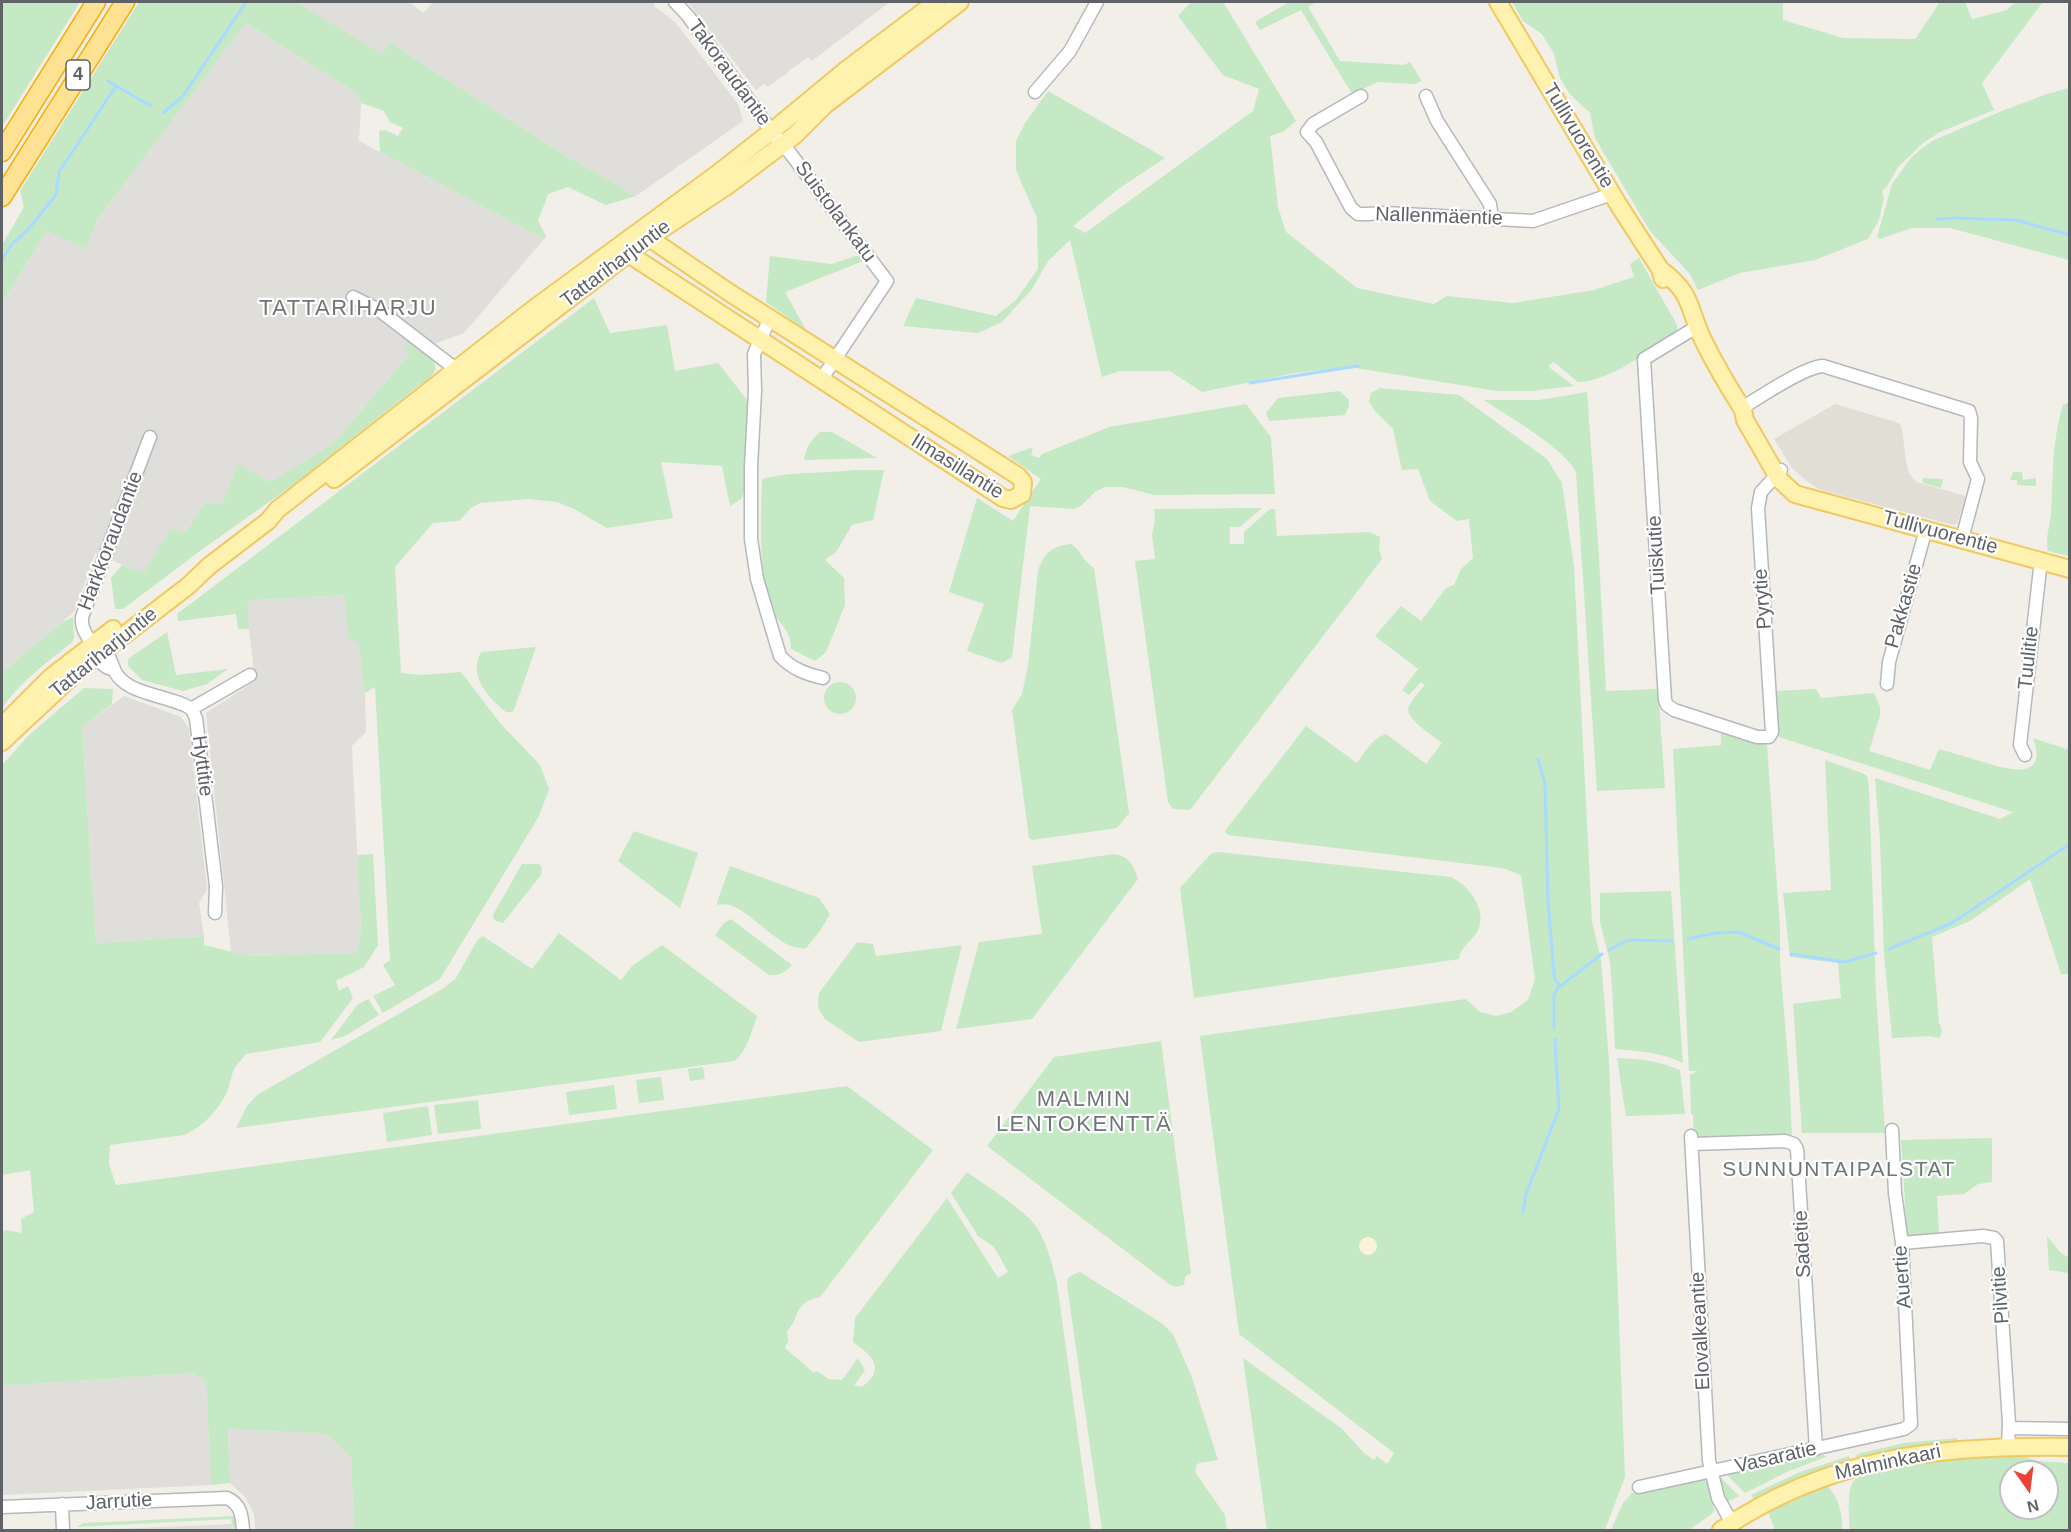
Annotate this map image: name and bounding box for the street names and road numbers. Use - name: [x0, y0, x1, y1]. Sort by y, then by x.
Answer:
- street label: Takoraudantie: [682, 15, 776, 131]
- road number: 4: [66, 60, 90, 90]
- street label: Tullivuorentie: [1537, 79, 1619, 193]
- street label: Suistolankatu: [789, 157, 881, 267]
- street label: Nallenmäentie: [1375, 203, 1503, 231]
- street label: Tattariharjuntie: [556, 215, 676, 313]
- street label: Ilmasillantie: [906, 429, 1008, 505]
- street label: Harkkoraudantie: [74, 468, 148, 614]
- street label: Tullivuorentie: [1880, 506, 2000, 560]
- street label: Tuiskutie: [1643, 515, 1671, 595]
- street label: Pakkastie: [1881, 561, 1927, 651]
- street label: Pyrytie: [1749, 568, 1777, 630]
- street label: Tattariharjuntie: [45, 602, 163, 704]
- street label: Tuulitie: [2014, 625, 2044, 691]
- street label: Hyttitie: [186, 734, 218, 798]
- street label: Sadetie: [1789, 1210, 1817, 1278]
- street label: Auertie: [1889, 1245, 1917, 1309]
- street label: Pilvitie: [1987, 1265, 2015, 1325]
- street label: Elovalkeantie: [1686, 1271, 1716, 1391]
- street label: Vasaratie: [1733, 1437, 1819, 1479]
- street label: Malminkaari: [1833, 1440, 1943, 1486]
- street label: Jarrutie: [85, 1488, 153, 1516]

